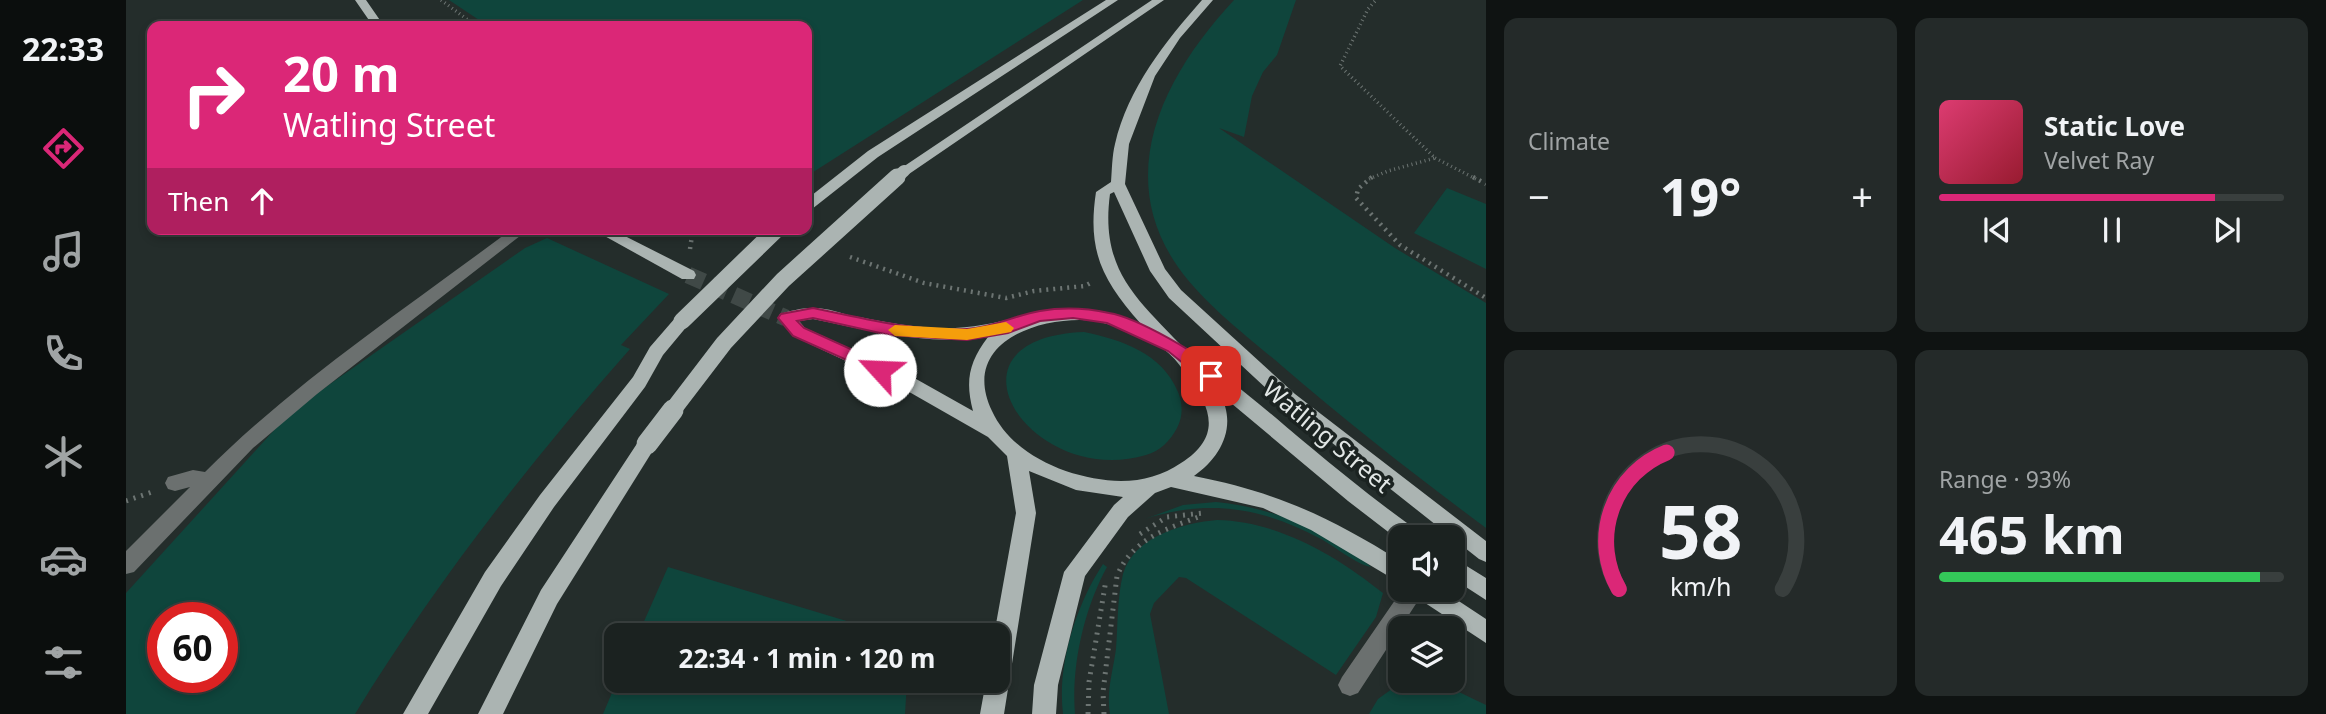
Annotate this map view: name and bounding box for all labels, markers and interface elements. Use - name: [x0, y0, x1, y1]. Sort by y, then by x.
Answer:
- text: 22:33: [22, 27, 104, 70]
- text: 20 m: [283, 40, 400, 106]
- icon: right: [168, 49, 259, 140]
- text: Watling Street: [283, 103, 495, 146]
- text: Static Love: [2044, 108, 2185, 144]
- icon: directions: [39, 124, 88, 173]
- text: Climate: [1528, 125, 1610, 157]
- text: Velvet Ray: [2044, 144, 2154, 176]
- text: 19°: [1660, 160, 1741, 231]
- text: −: [1528, 170, 1550, 222]
- text: +: [1851, 170, 1873, 222]
- icon: ahead: [243, 182, 281, 220]
- text: Then: [168, 183, 229, 219]
- icon: previous: [1978, 211, 2016, 249]
- icon: pause: [2093, 211, 2131, 249]
- icon: next: [2208, 211, 2246, 249]
- icon: music: [39, 227, 88, 276]
- icon: phone: [39, 329, 88, 378]
- position arrow: [843, 333, 917, 407]
- pin: [1181, 346, 1241, 406]
- icon: arrive: [1192, 357, 1230, 395]
- street label: Watling Street: [1256, 372, 1400, 500]
- icon: climate: [39, 432, 88, 481]
- text: Range · 93%: [1939, 463, 2071, 495]
- text: 58: [1659, 481, 1742, 580]
- text: 465 km: [1939, 498, 2125, 569]
- map controls: [1388, 525, 1465, 693]
- button: sound: [1388, 525, 1465, 602]
- icon: car: [39, 535, 88, 584]
- text: km/h: [1670, 569, 1731, 603]
- speed limit sign: 60: [147, 602, 238, 693]
- button: layers: [1388, 616, 1465, 693]
- icon: filters: [39, 638, 88, 687]
- text: 22:34 · 1 min · 120 m: [679, 640, 935, 676]

